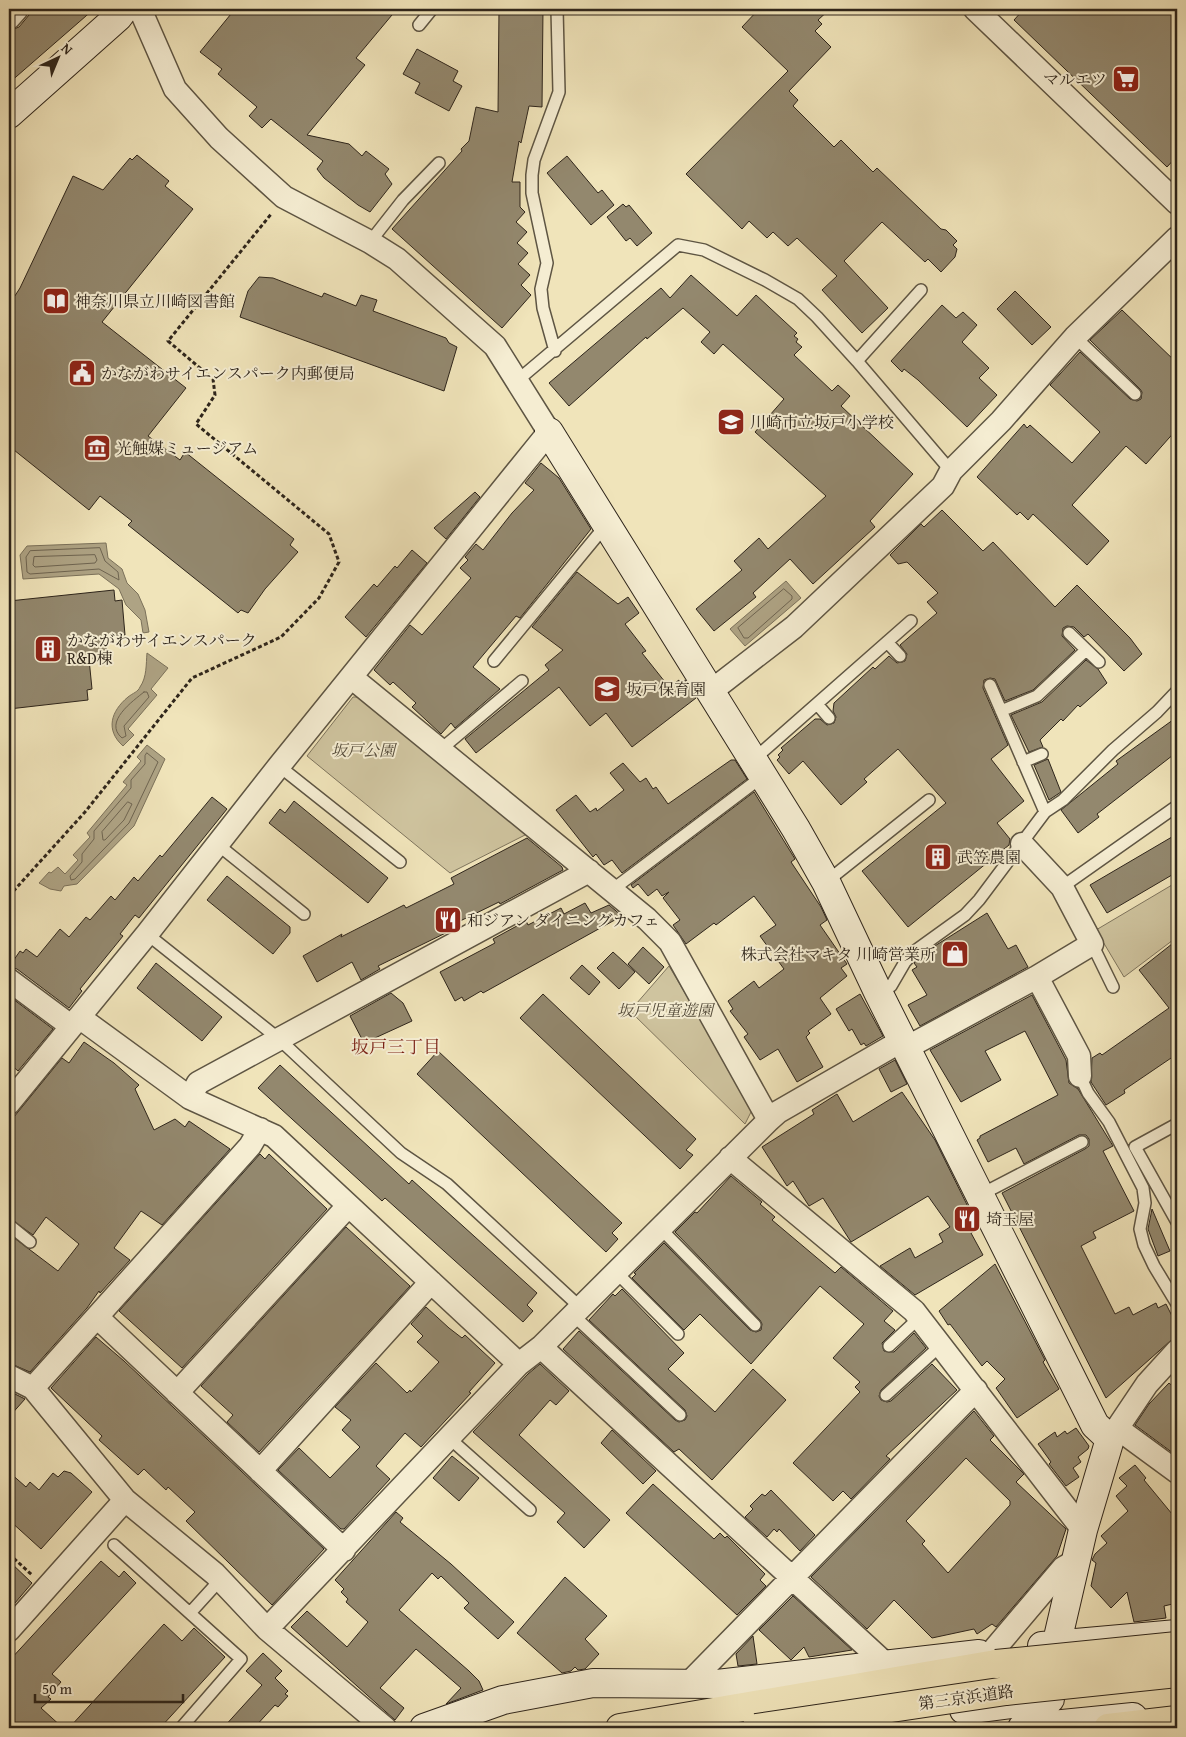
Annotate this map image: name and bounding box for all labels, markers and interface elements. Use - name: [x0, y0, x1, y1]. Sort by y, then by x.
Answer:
- north arrow: [32, 32, 82, 82]
- text: N: [57, 38, 78, 60]
- supermarket icon: マルエツ: [1111, 64, 1141, 94]
- place label: マルエツ: [1043, 67, 1107, 91]
- library icon: 神奈川県立川崎図書館: [41, 286, 71, 316]
- place label: 神奈川県立川崎図書館: [75, 289, 235, 313]
- public building icon: かながわサイエンスパーク内郵便局: [67, 358, 97, 388]
- place label: かながわサイエンスパーク内郵便局: [101, 361, 355, 385]
- school or university icon: 川崎市立坂戸小学校: [716, 407, 746, 437]
- place label: 川崎市立坂戸小学校: [750, 410, 894, 434]
- museum icon: 光触媒ミュージアム: [82, 433, 112, 463]
- place label: 光触媒ミュージアム: [116, 436, 258, 460]
- place label: かながわサイエンスパーク R&D棟: [67, 628, 257, 670]
- building icon: かながわサイエンスパーク R&D棟: [33, 634, 63, 664]
- school or university icon: 坂戸保育園: [592, 674, 622, 704]
- place label: 坂戸保育園: [626, 677, 706, 701]
- park label: 坂戸公園: [331, 738, 398, 762]
- building icon: 武笠農園: [923, 842, 953, 872]
- place label: 武笠農園: [957, 845, 1021, 869]
- restaurant icon: 和ジアン ダイニングカフェ: [433, 905, 463, 935]
- place label: 和ジアン ダイニングカフェ: [467, 908, 660, 932]
- shop icon: 株式会社マキタ 川崎営業所: [940, 939, 970, 969]
- place label: 株式会社マキタ 川崎営業所: [741, 942, 936, 966]
- park label: 坂戸児童遊園: [617, 998, 716, 1022]
- district label: 坂戸三丁目: [351, 1033, 441, 1060]
- restaurant icon: 埼玉屋: [952, 1204, 982, 1234]
- place label: 埼玉屋: [986, 1207, 1034, 1231]
- scale bar: [35, 1672, 182, 1704]
- text: 50 m: [42, 1678, 73, 1699]
- street label: 第三京浜道路: [917, 1678, 1015, 1716]

